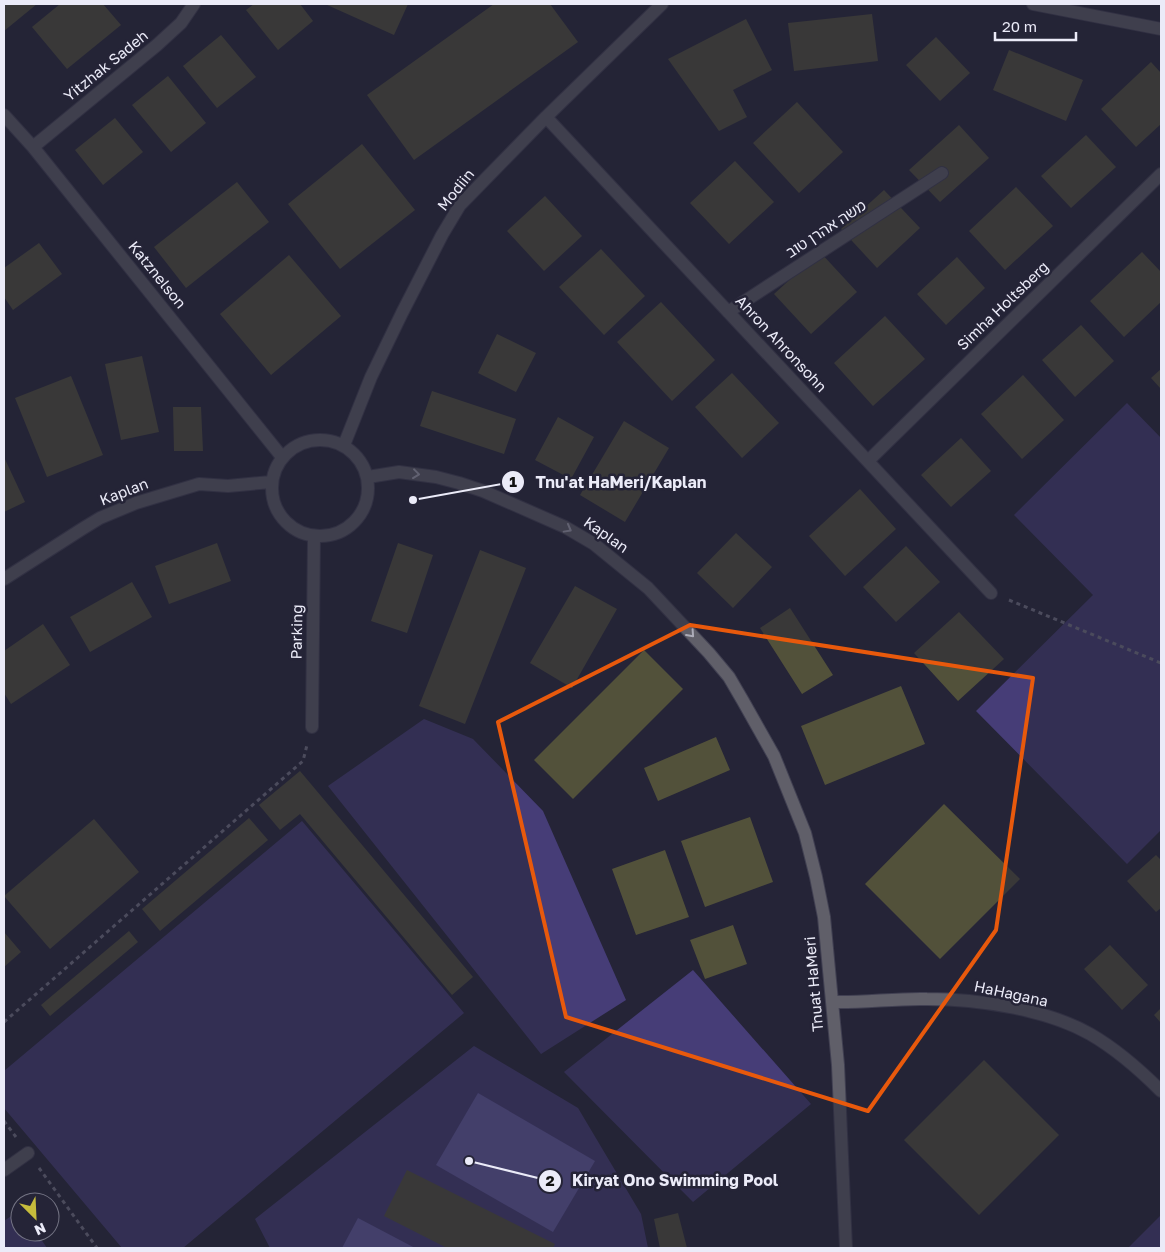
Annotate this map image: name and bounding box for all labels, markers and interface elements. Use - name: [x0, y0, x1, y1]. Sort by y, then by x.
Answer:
- scale bar: [995, 10, 1076, 42]
- text: 20 m: [1002, 17, 1037, 35]
- street label: Yitzhak Sadeh: [60, 26, 151, 105]
- street label: Modiin: [433, 165, 477, 214]
- street label: משה אהרן טוב: [782, 196, 869, 261]
- street label: Katznelson: [125, 237, 190, 312]
- street label: Simha Holtsberg: [953, 257, 1052, 353]
- street label: Ahron Ahronsohn: [732, 291, 831, 395]
- callout: Tnu'at HaMeri/Kaplan: [500, 466, 716, 497]
- one-way arrow: [412, 468, 420, 479]
- text: 1: [509, 472, 517, 490]
- text: Tnu'at HaMeri/Kaplan: [536, 472, 706, 492]
- street label: Kaplan: [97, 474, 150, 509]
- street label: Kaplan: [581, 512, 632, 556]
- one-way arrow: [563, 522, 572, 532]
- street label: Parking: [287, 604, 305, 660]
- one-way arrow: [685, 628, 694, 637]
- street label: Tnuat HaMeri: [800, 936, 826, 1033]
- street label: HaHagana: [973, 976, 1050, 1010]
- callout: Kiryat Ono Swimming Pool: [537, 1165, 788, 1196]
- text: Kiryat Ono Swimming Pool: [572, 1170, 779, 1190]
- text: 2: [545, 1171, 555, 1189]
- north arrow: [10, 1192, 60, 1242]
- text: N: [32, 1219, 49, 1239]

